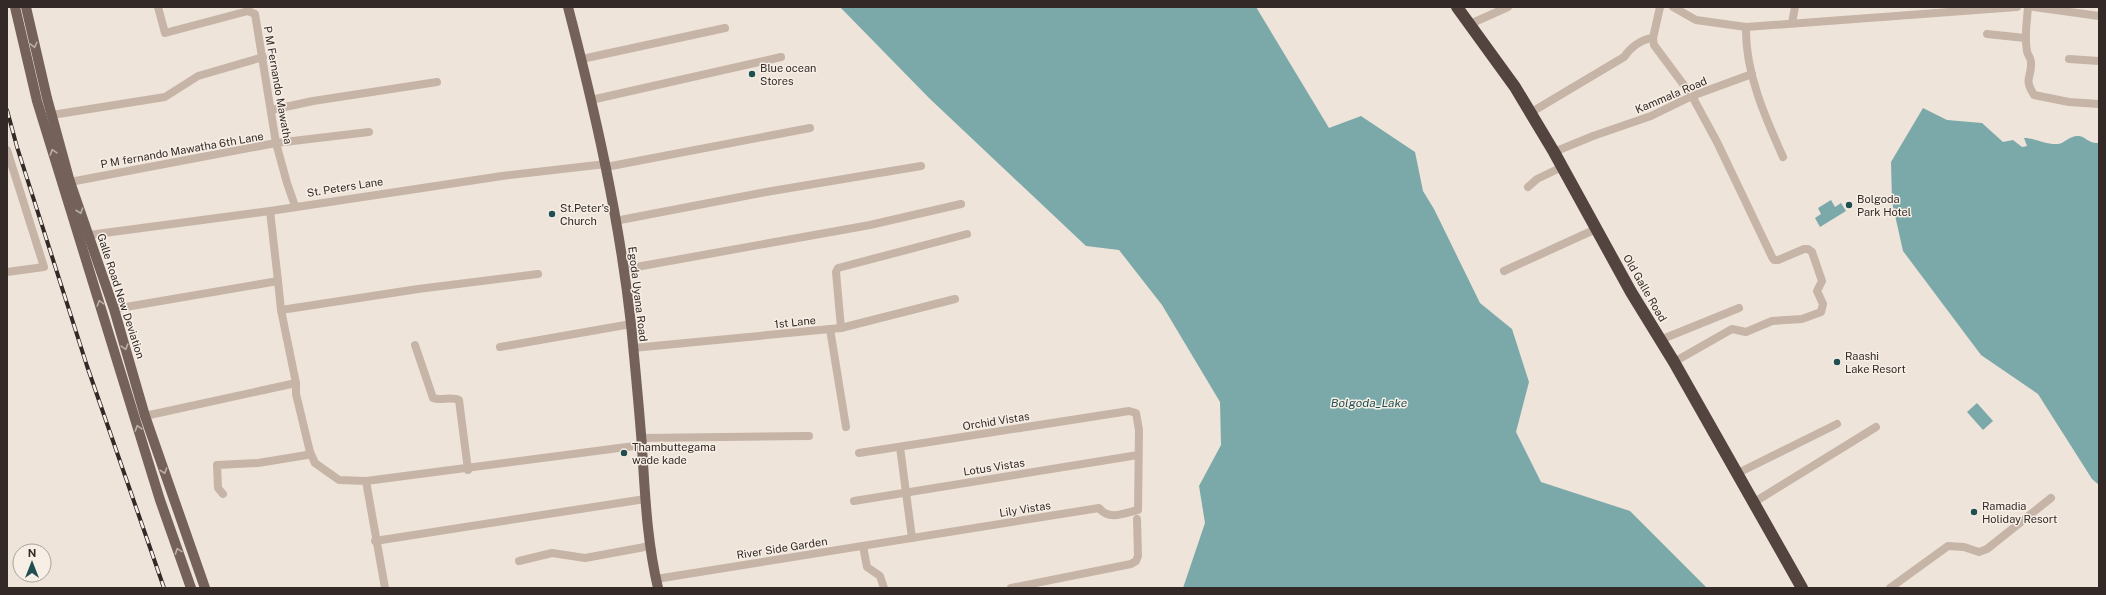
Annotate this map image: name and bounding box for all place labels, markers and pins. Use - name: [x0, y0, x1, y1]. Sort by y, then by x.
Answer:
- place label: Blue ocean Stores: [760, 62, 816, 87]
- marker: Blue ocean Stores: [747, 69, 757, 79]
- place label: Bolgoda Park Hotel: [1857, 193, 1911, 218]
- marker: Bolgoda Park Hotel: [1844, 200, 1854, 210]
- place label: St.Peter's Church: [560, 202, 609, 227]
- marker: St.Peter's Church: [547, 209, 557, 219]
- place label: Raashi Lake Resort: [1845, 350, 1906, 375]
- marker: Raashi Lake Resort: [1832, 357, 1842, 367]
- place label: Thambuttegama wade kade: [632, 441, 716, 466]
- marker: Thambuttegama wade kade: [619, 448, 629, 458]
- place label: Ramadia Holiday Resort: [1982, 500, 2057, 525]
- marker: Ramadia Holiday Resort: [1969, 507, 1979, 517]

